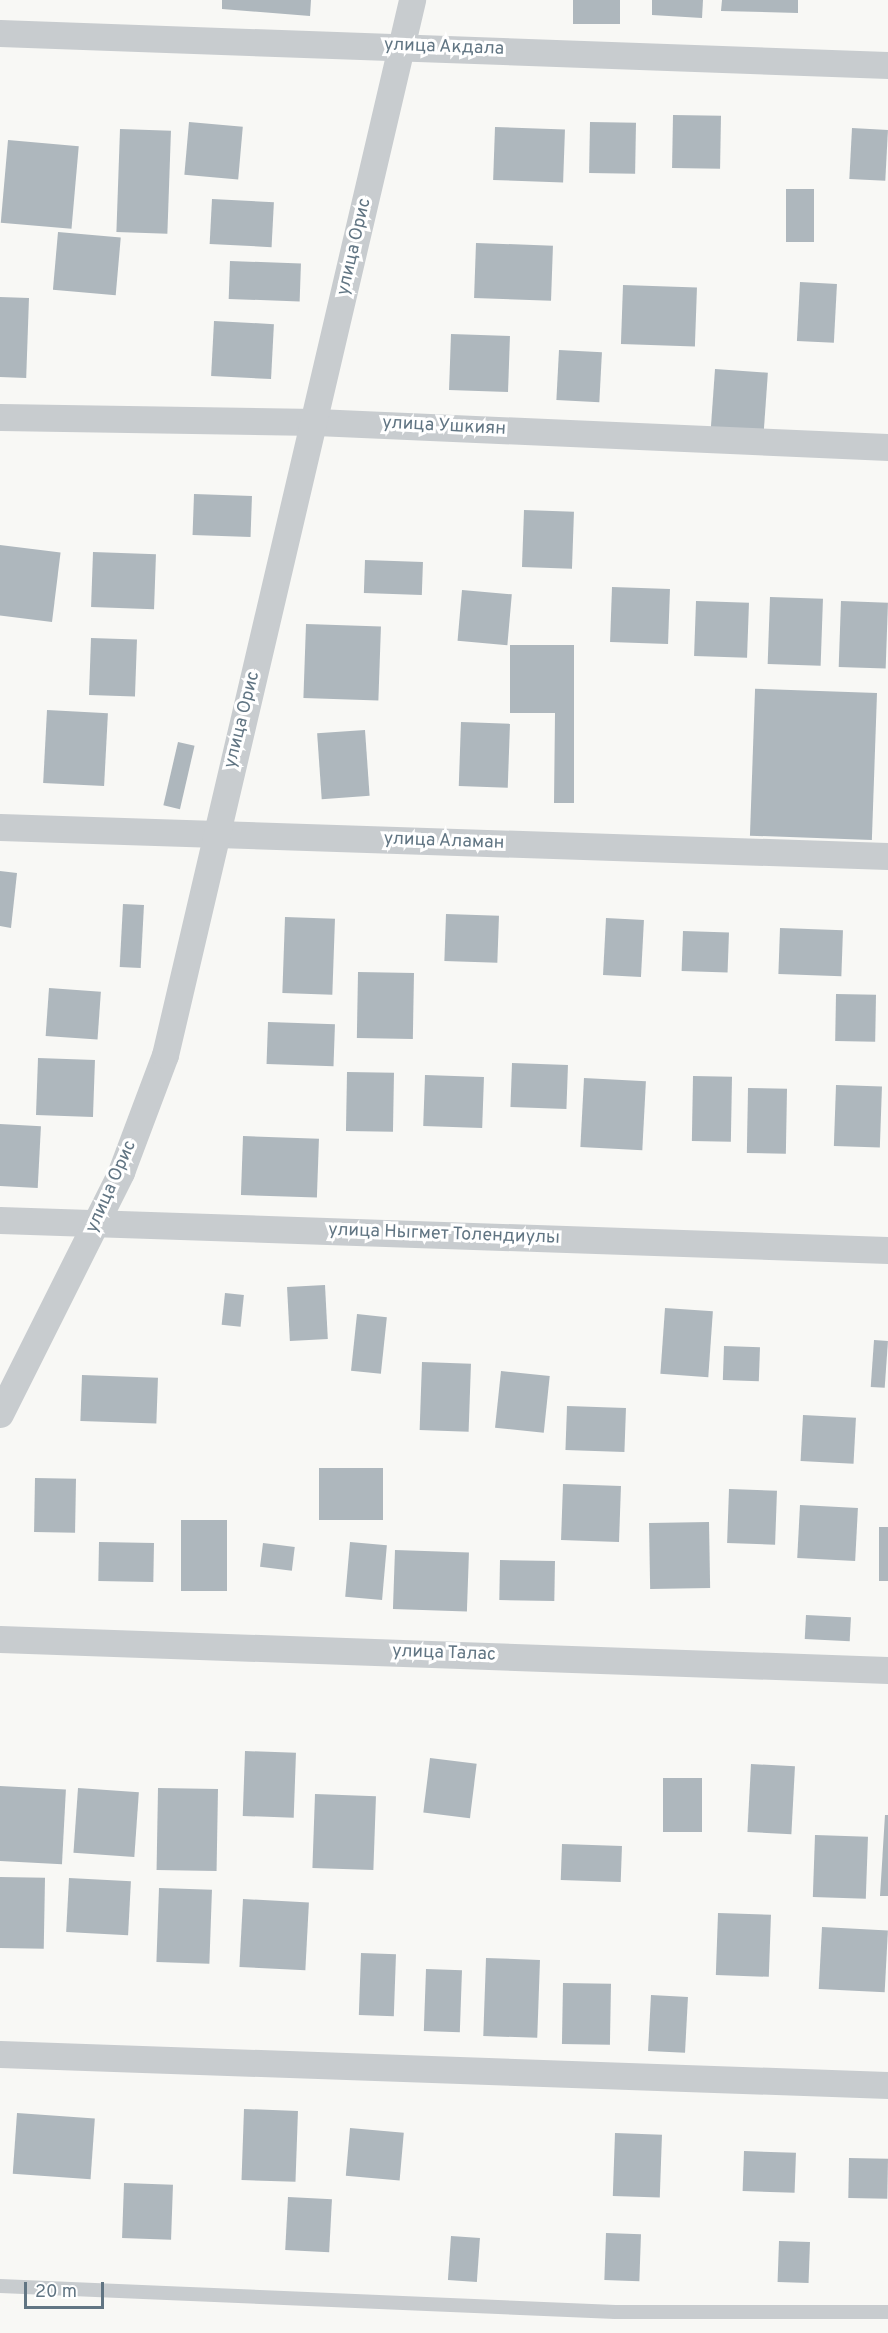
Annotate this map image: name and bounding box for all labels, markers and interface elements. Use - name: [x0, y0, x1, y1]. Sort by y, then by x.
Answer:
- street label: улица Акдала: [383, 35, 505, 61]
- street label: улица Орис: [333, 196, 377, 298]
- street label: улица Ушкиян: [382, 413, 506, 441]
- street label: улица Орис: [221, 669, 265, 771]
- street label: улица Аламан: [383, 829, 505, 855]
- street label: улица Орис: [82, 1137, 142, 1237]
- street label: улица Ныгмет Толендиулы: [327, 1220, 561, 1250]
- street label: улица Талас: [391, 1641, 497, 1667]
- scale bar: [27, 2270, 106, 2308]
- text: 20 m: [35, 2281, 77, 2304]

